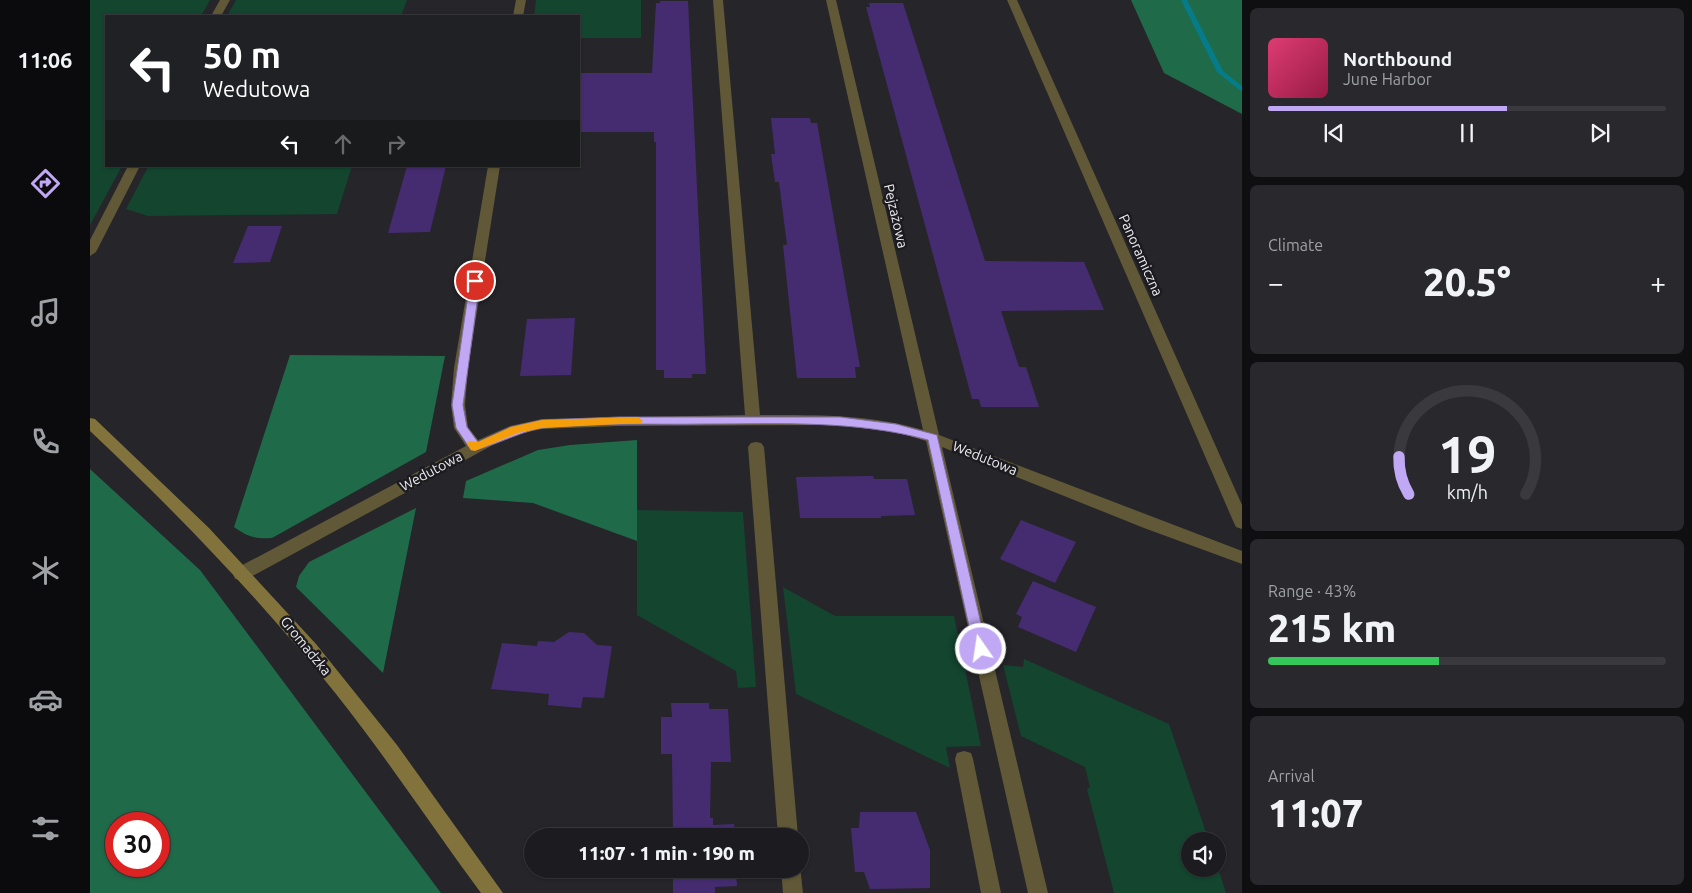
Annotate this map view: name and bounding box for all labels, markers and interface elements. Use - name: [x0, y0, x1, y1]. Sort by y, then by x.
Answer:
- icon: left: [120, 35, 185, 100]
- text: 50 m: [203, 35, 281, 75]
- text: 11:06: [17, 47, 73, 72]
- text: Northbound: [1343, 48, 1452, 70]
- text: June Harbor: [1343, 70, 1432, 88]
- text: Wedutowa: [203, 76, 310, 101]
- icon: previous: [1320, 119, 1348, 147]
- icon: pause: [1453, 119, 1481, 147]
- icon: next: [1586, 119, 1614, 147]
- icon: left: [276, 130, 304, 158]
- icon: ahead: [329, 130, 357, 158]
- icon: right: [382, 130, 410, 158]
- icon: directions: [28, 166, 63, 201]
- street label: Pejzażowa: [881, 182, 911, 250]
- street label: Panoramiczna: [1116, 212, 1166, 298]
- text: Climate: [1268, 236, 1323, 254]
- pin: [454, 260, 496, 302]
- text: 20.5°: [1423, 261, 1511, 303]
- icon: arrive: [461, 267, 489, 295]
- text: −: [1268, 267, 1284, 298]
- text: +: [1650, 267, 1666, 298]
- icon: music: [28, 295, 63, 330]
- icon: phone: [28, 424, 63, 459]
- text: 19: [1438, 425, 1496, 483]
- street label: Wedutowa: [950, 438, 1020, 478]
- street label: Wedutowa: [397, 448, 465, 494]
- text: km/h: [1446, 482, 1488, 502]
- icon: climate: [28, 553, 63, 588]
- text: Range · 43%: [1268, 582, 1356, 600]
- text: 215 km: [1268, 607, 1396, 649]
- street label: Gromadzka: [277, 613, 335, 679]
- position arrow: [954, 622, 1006, 674]
- icon: car: [28, 682, 63, 717]
- text: Arrival: [1268, 767, 1315, 785]
- text: 11:07: [1268, 792, 1363, 834]
- icon: filters: [28, 811, 63, 846]
- speed limit sign: 30: [105, 812, 170, 877]
- map controls: [1181, 832, 1226, 877]
- button: sound: [1181, 832, 1226, 877]
- text: 11:07 · 1 min · 190 m: [578, 842, 755, 864]

